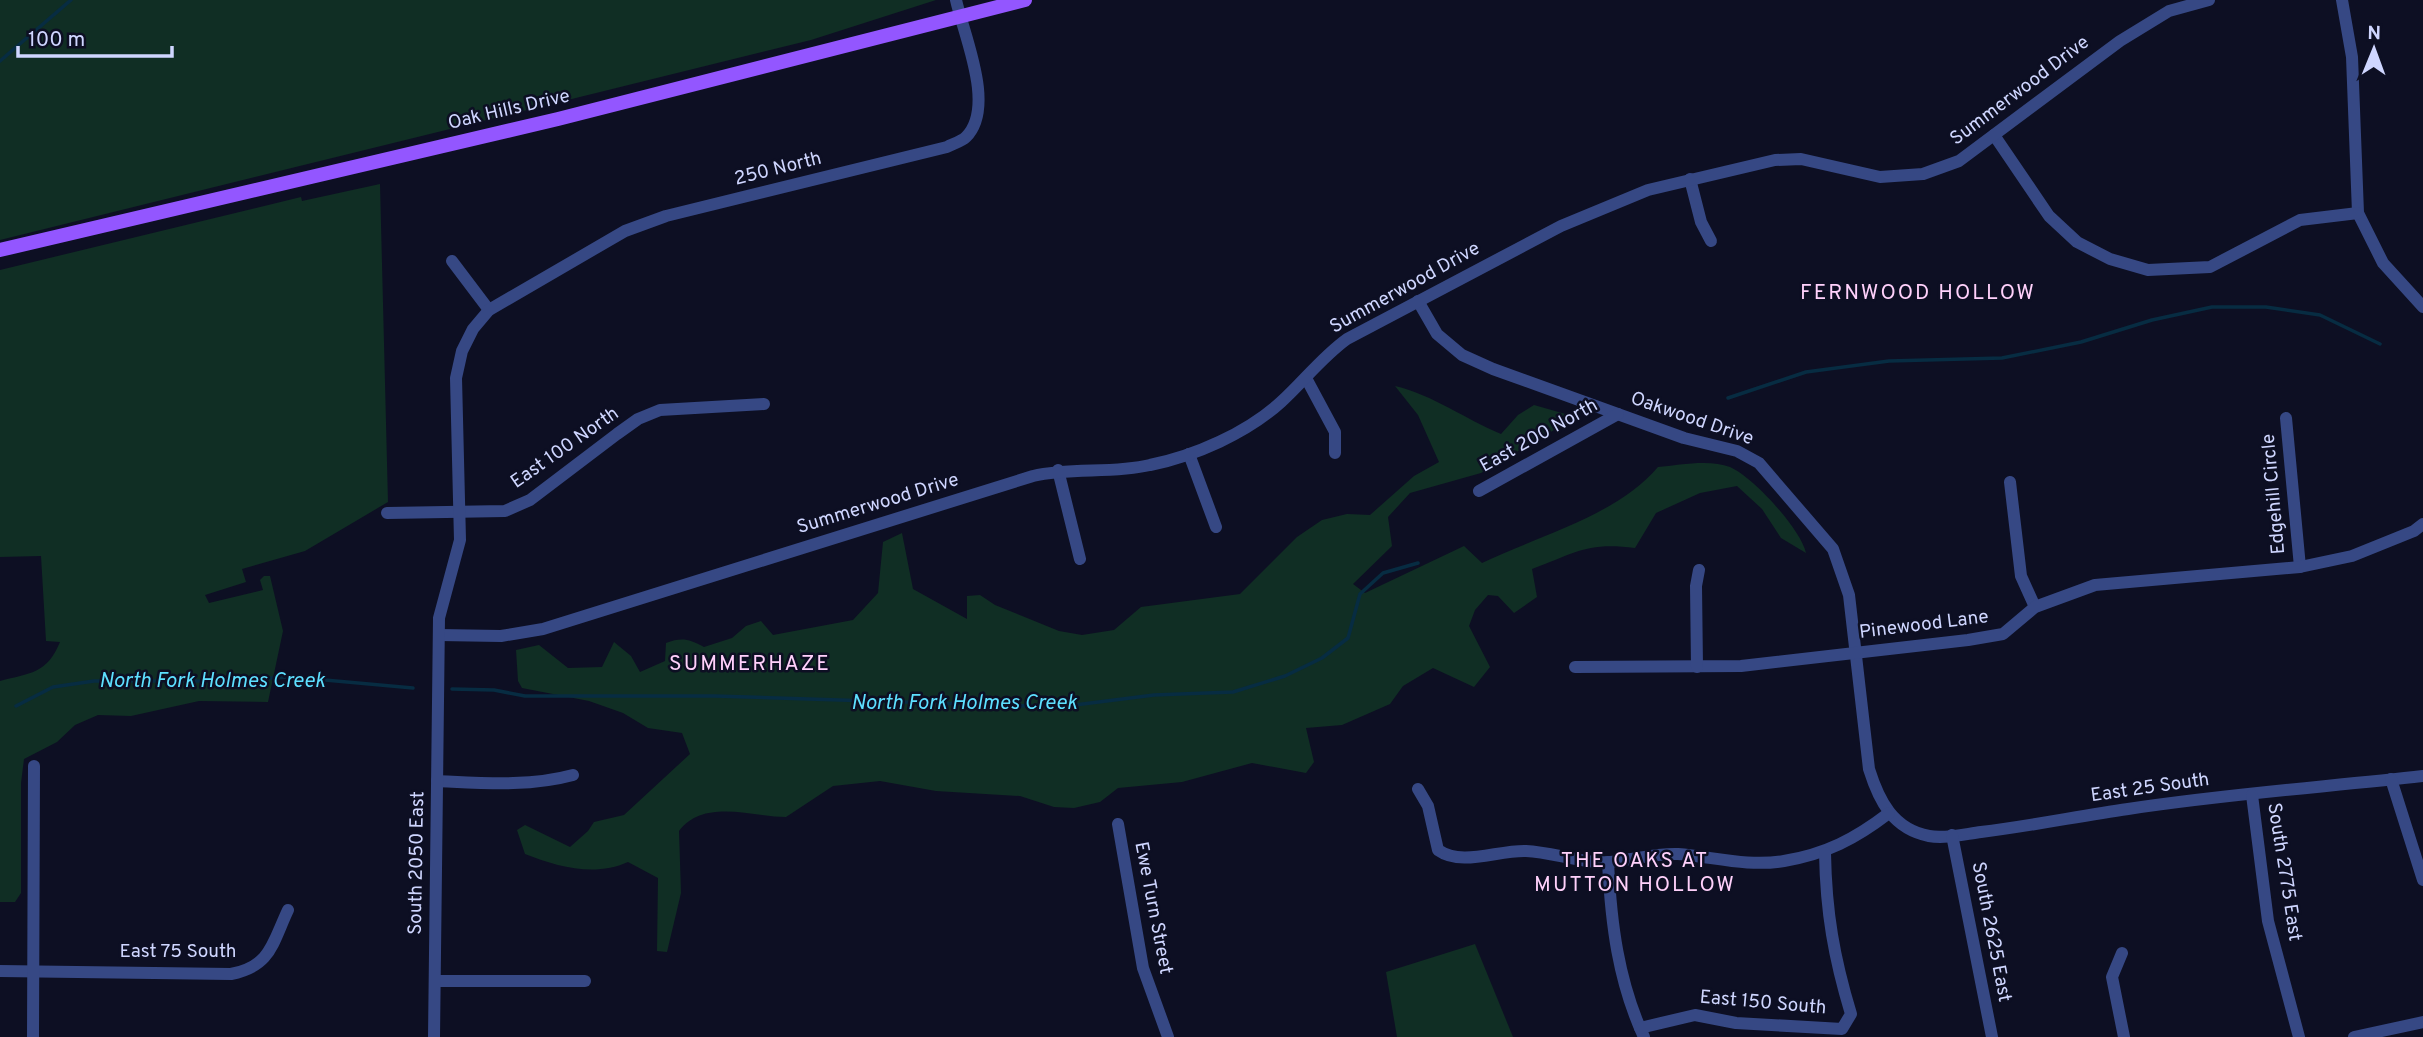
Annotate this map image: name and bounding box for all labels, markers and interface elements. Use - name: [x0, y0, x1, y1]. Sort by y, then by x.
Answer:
- scale bar: [18, 14, 172, 58]
- north arrow: [2339, 14, 2409, 84]
- text: N: [2367, 22, 2381, 46]
- text: 100 m: [28, 27, 85, 54]
- street label: Summerwood Drive: [1946, 31, 2094, 151]
- street label: Oak Hills Drive: [446, 84, 572, 136]
- street label: 250 North: [732, 147, 824, 191]
- street label: Summerwood Drive: [1326, 237, 1484, 339]
- district label: FERNWOOD HOLLOW: [1800, 280, 2036, 307]
- street label: Oakwood Drive: [1627, 387, 1757, 451]
- street label: East 200 North: [1476, 394, 1602, 478]
- street label: East 100 North: [506, 402, 624, 494]
- street label: Edgehill Circle: [2257, 433, 2291, 555]
- street label: Summerwood Drive: [794, 468, 962, 540]
- street label: Pinewood Lane: [1858, 605, 1990, 645]
- district label: SUMMERHAZE: [669, 651, 831, 678]
- water label: North Fork Holmes Creek: [99, 668, 325, 695]
- water label: North Fork Holmes Creek: [851, 690, 1077, 717]
- street label: East 25 South: [2089, 768, 2211, 808]
- street label: South 2050 East: [404, 791, 430, 935]
- street label: South 2775 East: [2261, 801, 2307, 943]
- street label: Ewe Turn Street: [1128, 840, 1178, 976]
- district label: THE OAKS AT MUTTON HOLLOW: [1534, 848, 1736, 899]
- street label: South 2625 East: [1966, 860, 2016, 1004]
- street label: East 75 South: [120, 940, 236, 964]
- street label: East 150 South: [1699, 986, 1827, 1020]

